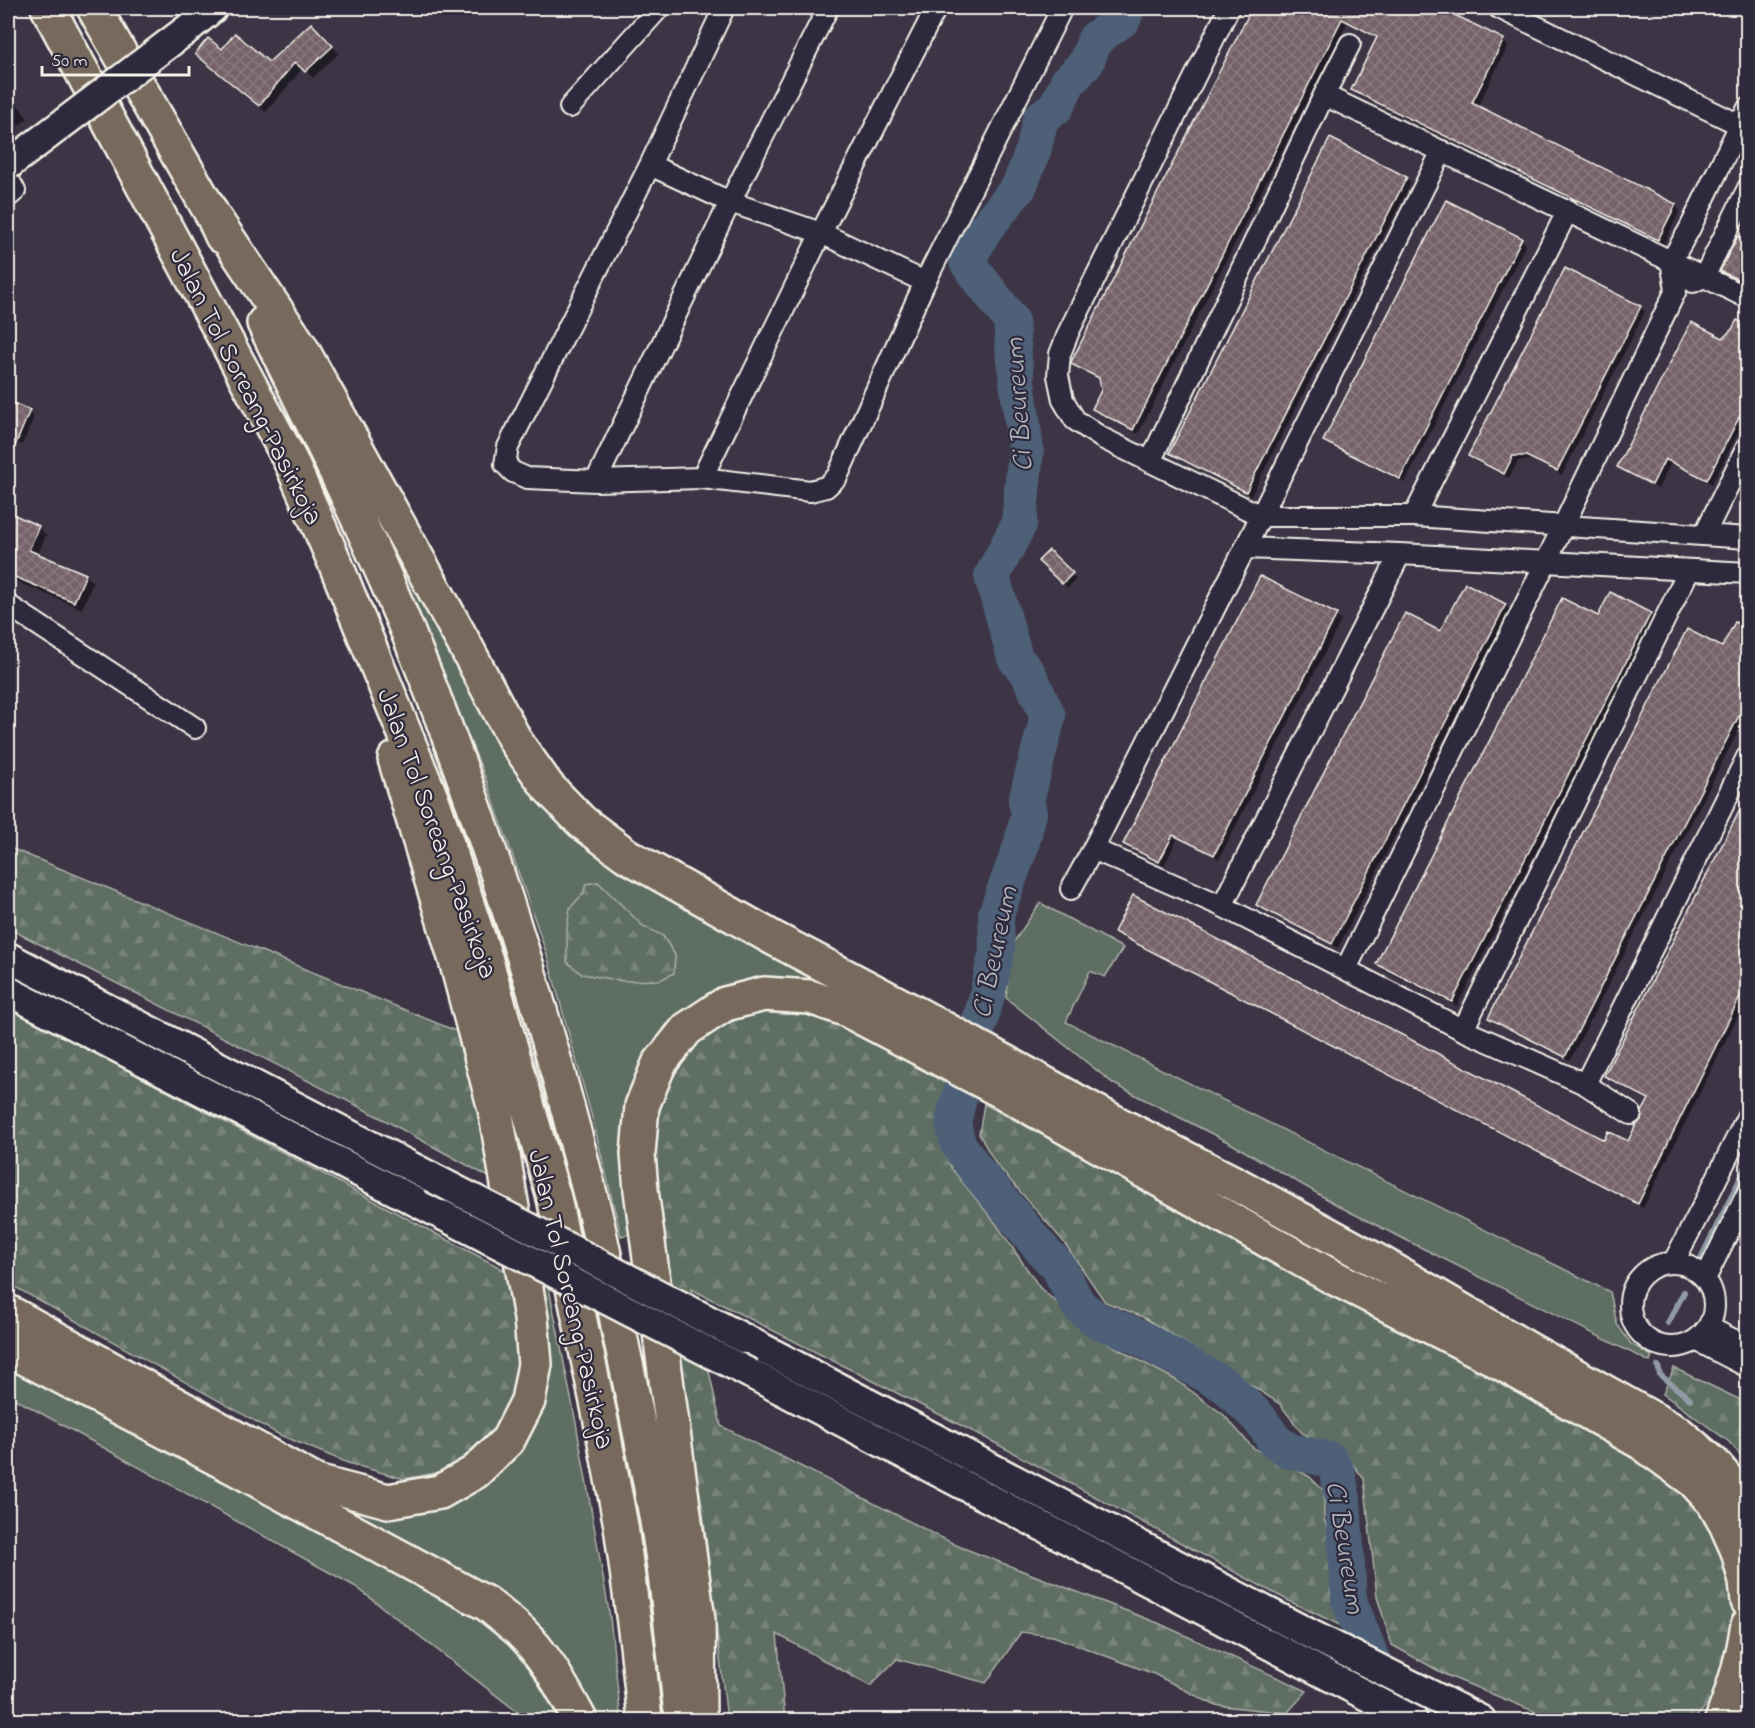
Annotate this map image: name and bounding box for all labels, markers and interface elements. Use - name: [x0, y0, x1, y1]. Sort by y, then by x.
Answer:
- scale bar: [42, 39, 189, 77]
- text: 50 m: [51, 49, 88, 75]
- street label: Jalan Tol Soreang–Pasirkoja: [158, 242, 332, 532]
- water label: Ci Beureum: [995, 336, 1046, 473]
- street label: Jalan Tol Soreang–Pasirkoja: [365, 683, 506, 984]
- water label: Ci Beureum: [962, 883, 1030, 1022]
- street label: Jalan Tol Soreang–Pasirkoja: [516, 1146, 623, 1453]
- water label: Ci Beureum: [1313, 1478, 1374, 1617]

